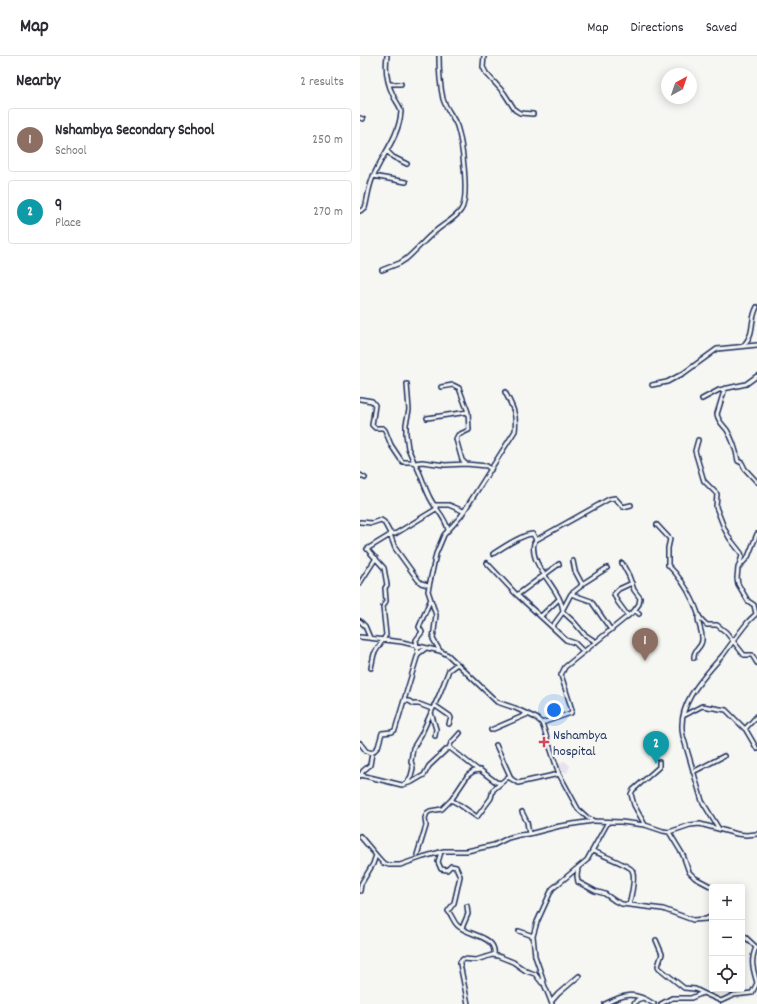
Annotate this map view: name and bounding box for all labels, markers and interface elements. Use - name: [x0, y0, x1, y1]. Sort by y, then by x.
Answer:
- text: Map: [20, 14, 49, 41]
- text: Map: [587, 18, 609, 38]
- text: Directions: [631, 18, 684, 38]
- text: Saved: [706, 18, 737, 38]
- north arrow: [661, 68, 697, 104]
- text: Nearby: [16, 70, 60, 94]
- text: 2 results: [300, 73, 344, 92]
- text: Nshambya Secondary School: [55, 120, 214, 142]
- text: 1: [29, 131, 31, 150]
- text: 250 m: [312, 131, 343, 150]
- text: School: [55, 142, 87, 161]
- text: q: [55, 192, 62, 214]
- text: 2: [27, 203, 33, 222]
- text: 270 m: [313, 203, 343, 222]
- text: Place: [55, 214, 81, 233]
- pin: 1: [632, 628, 658, 661]
- your location: [544, 700, 564, 720]
- place label: Nshambya hospital: [553, 726, 607, 762]
- pin: 2: [643, 731, 669, 764]
- marker: Nshambya hospital: [538, 736, 550, 748]
- map controls: [709, 884, 745, 992]
- button: +: [709, 884, 745, 920]
- button: −: [709, 920, 745, 956]
- button: locate: [709, 956, 745, 992]

